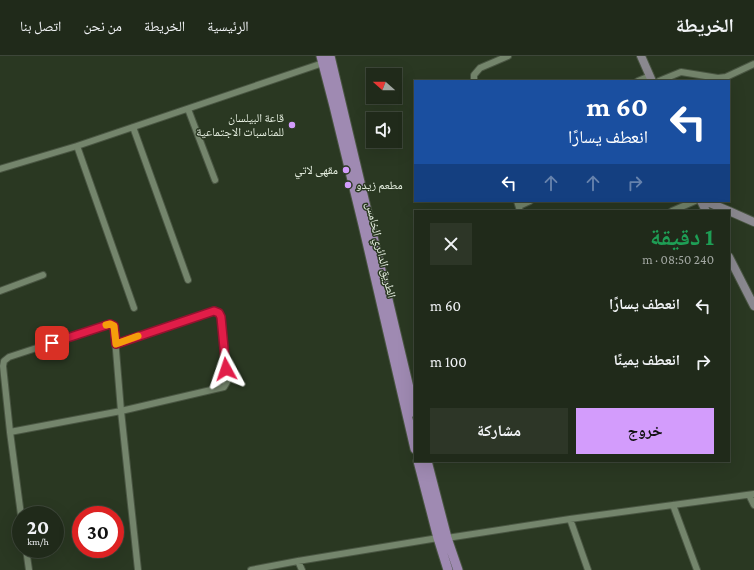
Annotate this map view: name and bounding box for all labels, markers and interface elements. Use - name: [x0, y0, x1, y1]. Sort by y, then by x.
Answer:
- text: الخريطة: [676, 15, 734, 36]
- text: اتصل بنا: [20, 18, 61, 34]
- text: من نحن: [83, 18, 122, 34]
- text: الخريطة: [144, 18, 185, 34]
- text: الرئيسية: [207, 18, 249, 34]
- north arrow: [366, 68, 402, 104]
- map controls: [366, 68, 402, 148]
- text: 60 m: [587, 91, 648, 122]
- icon: left: [662, 96, 714, 148]
- place label: قاعة البيلسان للمناسبات الاجتماعية: [196, 111, 284, 139]
- button: sound: [366, 112, 402, 148]
- marker: قاعة البيلسان للمناسبات الاجتماعية: [287, 120, 297, 130]
- text: انعطف يسارًا: [568, 127, 648, 147]
- place label: مقهى لاتي: [294, 163, 338, 180]
- marker: مقهى لاتي: [341, 165, 351, 175]
- icon: left: [498, 172, 520, 194]
- icon: ahead: [540, 172, 562, 194]
- icon: ahead: [582, 172, 604, 194]
- icon: right: [624, 172, 646, 194]
- place label: مطعم زيدو: [356, 178, 403, 193]
- marker: مطعم زيدو: [343, 180, 353, 190]
- street label: الطريق الدائري الخامس: [360, 201, 399, 300]
- button: close: [430, 223, 472, 265]
- text: 1 دقيقة: [650, 223, 714, 250]
- text: 240 m · 08:50: [642, 252, 714, 267]
- icon: left: [692, 295, 714, 317]
- text: انعطف يسارًا: [609, 296, 680, 312]
- text: 60 m: [430, 298, 461, 314]
- pin: [35, 326, 69, 360]
- icon: arrive: [41, 332, 63, 354]
- position arrow: [205, 348, 247, 390]
- icon: right: [692, 351, 714, 373]
- text: انعطف يمينًا: [613, 352, 680, 368]
- text: 100 m: [430, 354, 467, 370]
- button: مشاركة: [430, 408, 568, 454]
- button: خروج: [576, 408, 714, 454]
- speed limit sign: 30: [72, 506, 124, 558]
- text: 20: [27, 516, 49, 538]
- text: km/h: [27, 536, 49, 547]

